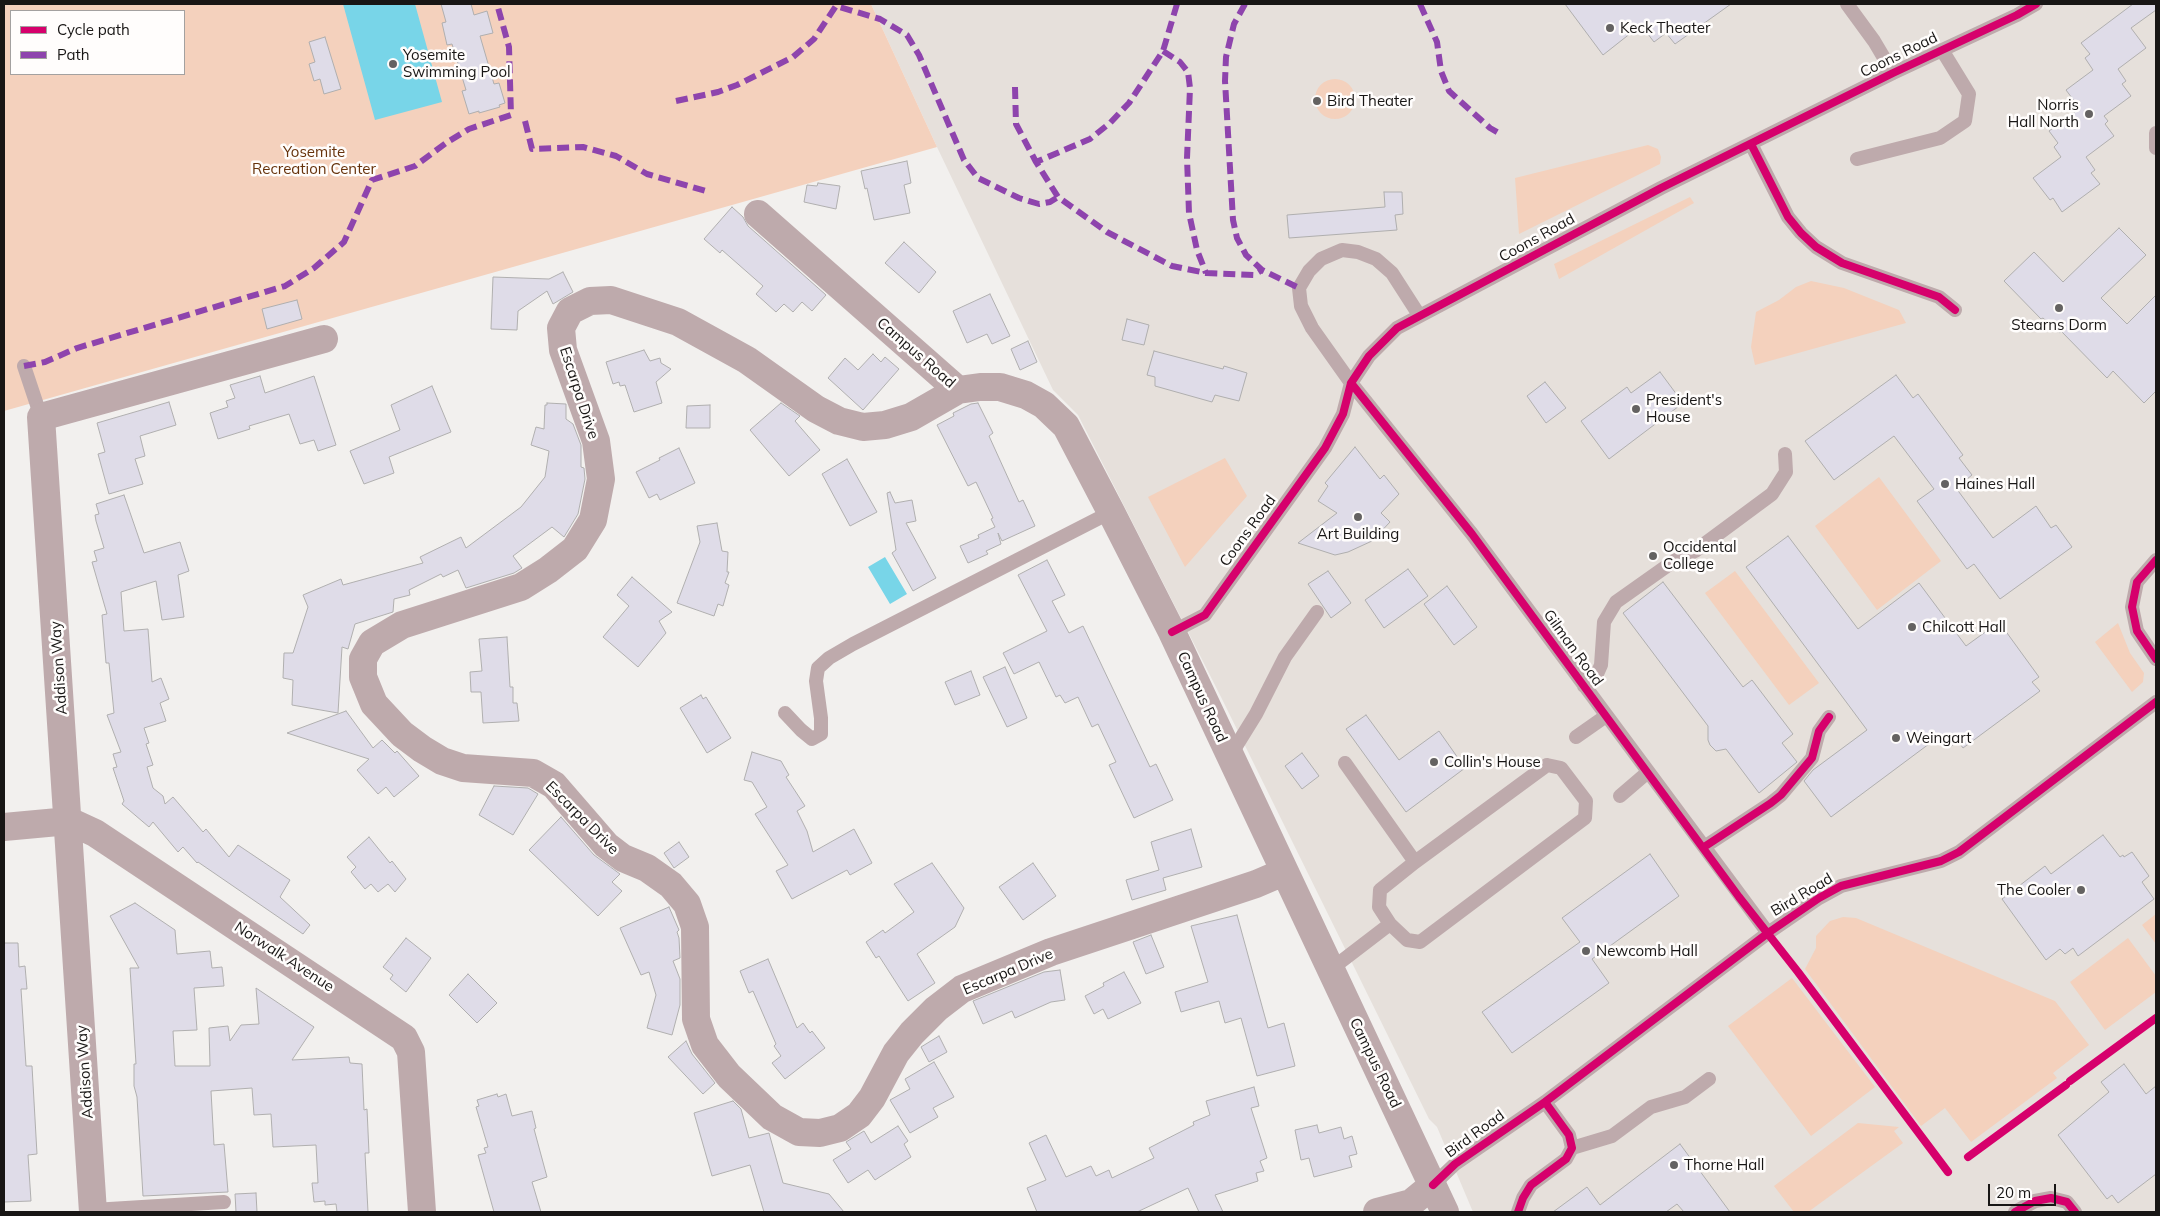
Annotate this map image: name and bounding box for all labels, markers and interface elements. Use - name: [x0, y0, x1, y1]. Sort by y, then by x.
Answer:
- legend: [10, 10, 185, 75]
- place label: Keck Theater: [1620, 19, 1710, 37]
- text: Cycle path: [57, 20, 130, 39]
- marker: Keck Theater: [1604, 22, 1616, 34]
- street label: Coons Road: [1857, 29, 1941, 81]
- text: Path: [57, 45, 89, 64]
- place label: Yosemite Swimming Pool: [403, 46, 511, 81]
- marker: Yosemite Swimming Pool: [387, 58, 399, 70]
- place label: Bird Theater: [1327, 92, 1413, 110]
- marker: Bird Theater: [1311, 95, 1323, 107]
- place label: Norris Hall North: [2008, 96, 2079, 131]
- marker: Norris Hall North: [2083, 108, 2095, 120]
- park label: Yosemite Recreation Center: [252, 143, 376, 178]
- street label: Coons Road: [1496, 210, 1578, 266]
- marker: Stearns Dorm: [2053, 302, 2065, 314]
- street label: Campus Road: [873, 314, 959, 392]
- place label: Stearns Dorm: [2011, 316, 2107, 334]
- street label: Escarpa Drive: [556, 345, 602, 441]
- place label: President's House: [1646, 391, 1722, 426]
- marker: President's House: [1630, 403, 1642, 415]
- place label: Haines Hall: [1955, 475, 2035, 493]
- marker: Haines Hall: [1939, 478, 1951, 490]
- street label: Coons Road: [1216, 492, 1280, 570]
- marker: Art Building: [1352, 511, 1364, 523]
- place label: Art Building: [1317, 525, 1399, 543]
- place label: Occidental College: [1663, 538, 1737, 573]
- marker: Occidental College: [1647, 550, 1659, 562]
- street label: Gilman Road: [1539, 606, 1607, 690]
- place label: Chilcott Hall: [1922, 618, 2006, 636]
- street label: Addison Way: [47, 621, 71, 715]
- marker: Chilcott Hall: [1906, 621, 1918, 633]
- street label: Campus Road: [1173, 649, 1231, 745]
- place label: Weingart: [1906, 729, 1971, 747]
- marker: Weingart: [1890, 732, 1902, 744]
- place label: Collin's House: [1444, 753, 1541, 771]
- marker: Collin's House: [1428, 756, 1440, 768]
- street label: Escarpa Drive: [542, 778, 622, 858]
- street label: Bird Road: [1768, 870, 1836, 920]
- place label: The Cooler: [1997, 881, 2071, 899]
- marker: The Cooler: [2075, 884, 2087, 896]
- street label: Norwalk Avenue: [231, 918, 337, 996]
- place label: Newcomb Hall: [1596, 942, 1698, 960]
- street label: Escarpa Drive: [960, 945, 1056, 999]
- marker: Newcomb Hall: [1580, 945, 1592, 957]
- street label: Campus Road: [1345, 1015, 1405, 1111]
- street label: Addison Way: [73, 1025, 97, 1119]
- street label: Bird Road: [1442, 1106, 1508, 1162]
- place label: Thorne Hall: [1684, 1156, 1764, 1174]
- marker: Thorne Hall: [1668, 1159, 1680, 1171]
- scale bar: [1990, 1174, 2058, 1206]
- text: 20 m: [1996, 1183, 2031, 1202]

